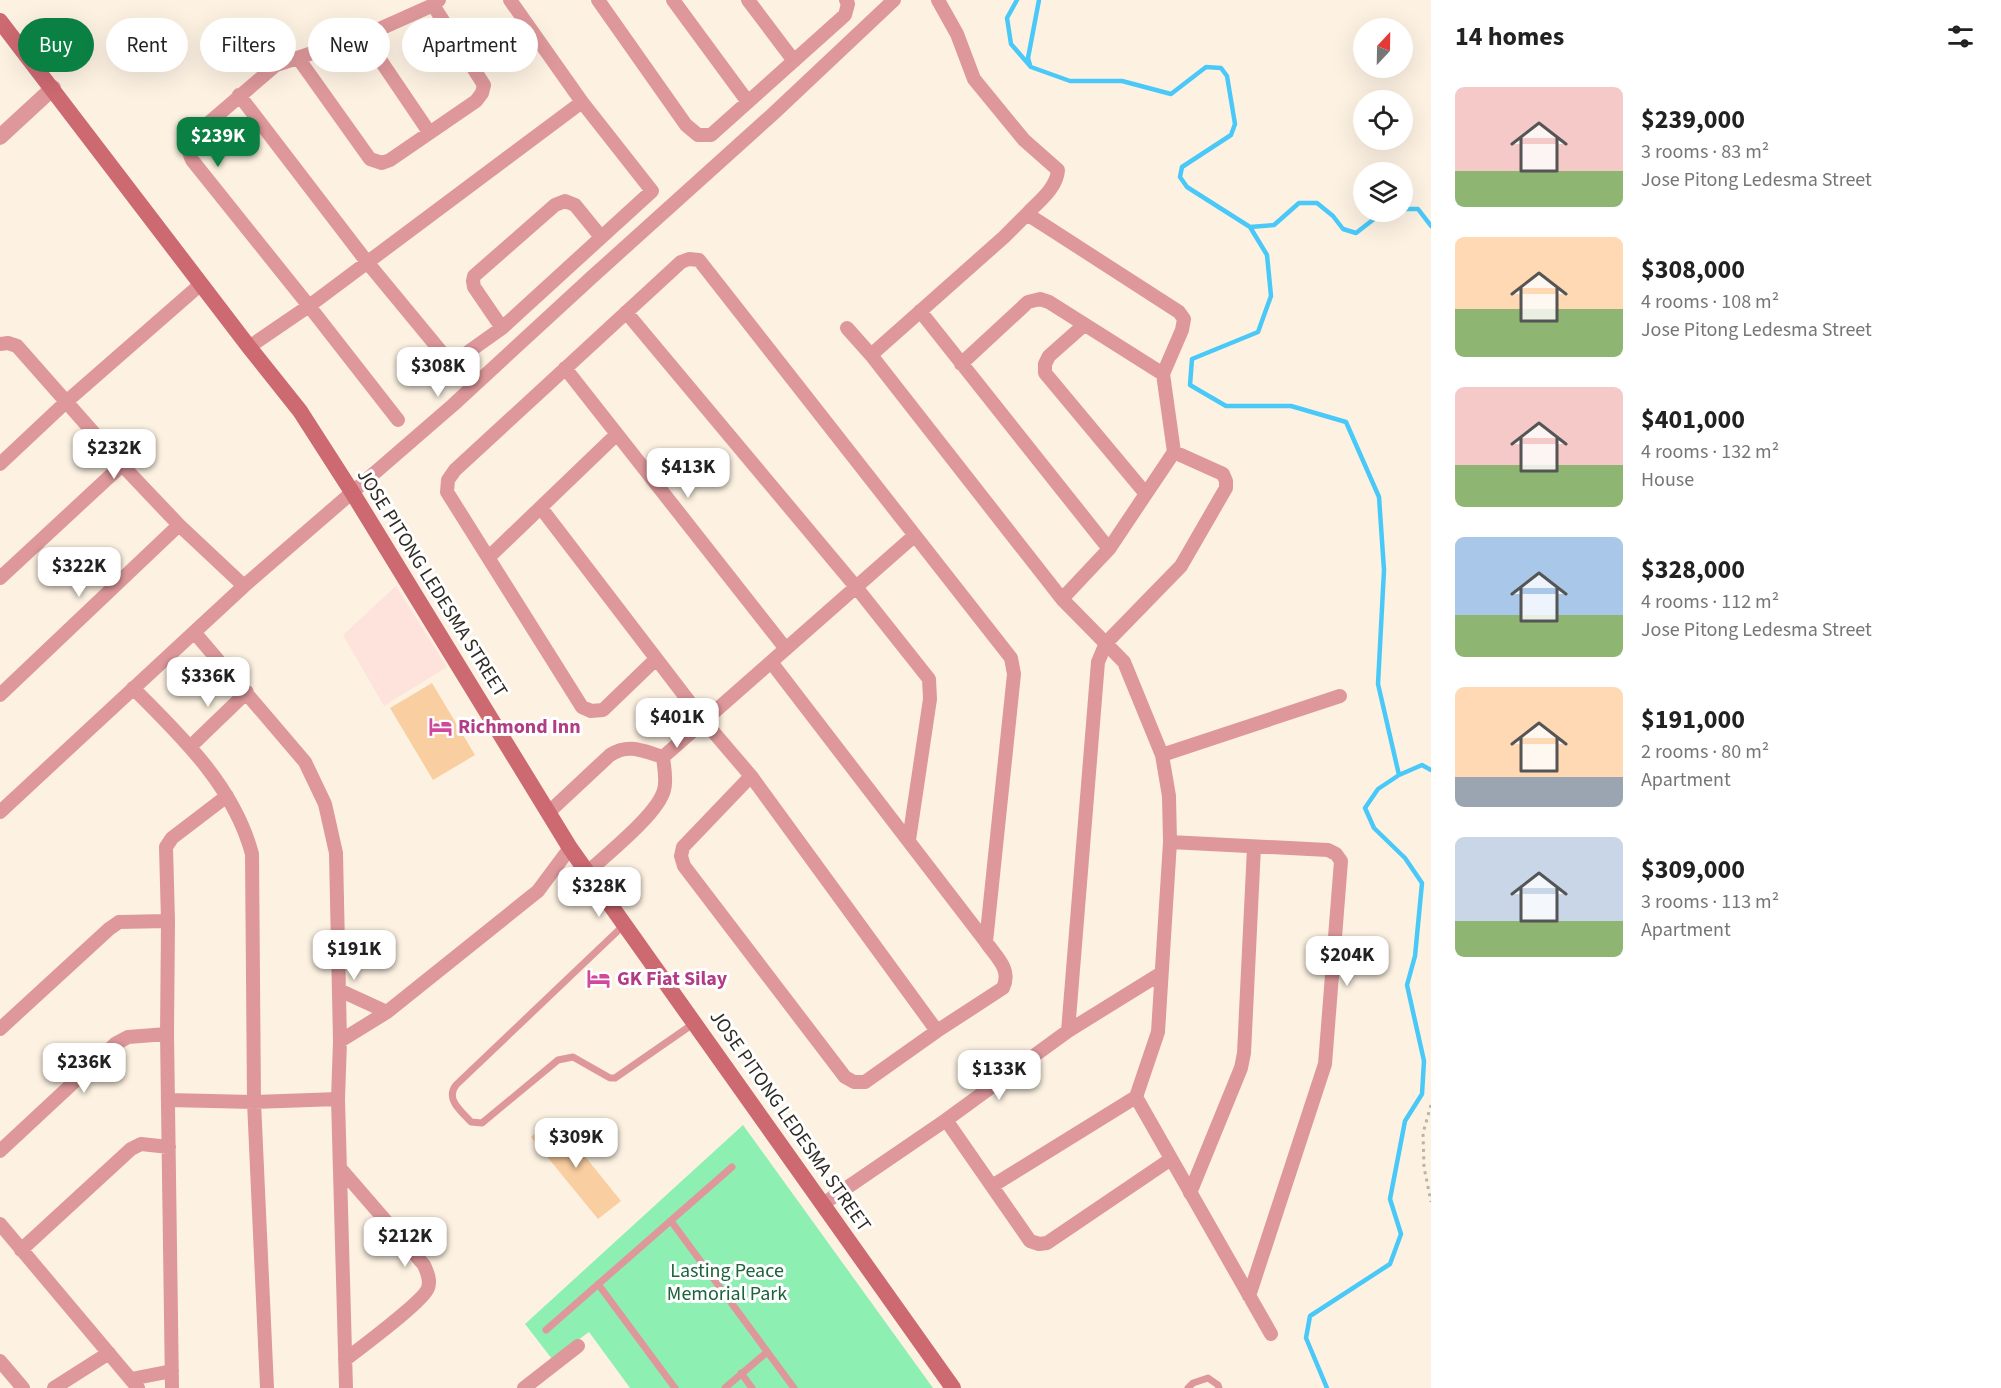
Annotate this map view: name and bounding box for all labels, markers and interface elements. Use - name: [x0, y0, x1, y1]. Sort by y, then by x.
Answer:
- chip: Buy: [18, 18, 94, 72]
- chip: Rent: [106, 18, 188, 72]
- chip: Filters: [200, 18, 296, 72]
- chip: New: [308, 18, 390, 72]
- chip: Apartment: [402, 18, 538, 72]
- north arrow: [1353, 18, 1413, 78]
- map controls: [1353, 18, 1413, 222]
- text: 14 homes: [1455, 18, 1564, 55]
- icon: filters: [1944, 20, 1977, 53]
- button: locate: [1353, 90, 1413, 150]
- text: $239,000: [1641, 101, 1745, 138]
- icon: home: [1503, 111, 1575, 183]
- pin: $239K: [176, 117, 260, 168]
- text: $239K: [191, 122, 245, 150]
- text: 3 rooms · 83 m²: [1641, 138, 1769, 166]
- button: layers: [1353, 162, 1413, 222]
- text: Jose Pitong Ledesma Street: [1641, 166, 1872, 194]
- text: $308,000: [1641, 251, 1745, 288]
- icon: home: [1503, 261, 1575, 333]
- text: 4 rooms · 108 m²: [1641, 288, 1779, 316]
- text: Jose Pitong Ledesma Street: [1641, 316, 1872, 344]
- pin: $308K: [396, 347, 480, 398]
- text: $308K: [411, 352, 465, 380]
- text: $401,000: [1641, 401, 1745, 438]
- icon: home: [1503, 411, 1575, 483]
- pin: $232K: [72, 429, 156, 480]
- text: $232K: [87, 434, 141, 462]
- text: 4 rooms · 132 m²: [1641, 438, 1779, 466]
- pin: $413K: [646, 448, 730, 499]
- text: $413K: [661, 453, 715, 481]
- street label: JOSE PITONG LEDESMA STREET: [350, 463, 514, 703]
- text: House: [1641, 466, 1694, 494]
- pin: $322K: [37, 547, 121, 598]
- text: $328,000: [1641, 551, 1745, 588]
- text: $322K: [52, 552, 106, 580]
- icon: home: [1503, 561, 1575, 633]
- text: 4 rooms · 112 m²: [1641, 588, 1779, 616]
- text: Jose Pitong Ledesma Street: [1641, 616, 1872, 644]
- pin: $336K: [166, 657, 250, 708]
- text: $336K: [181, 662, 235, 690]
- pin: $401K: [635, 698, 719, 749]
- text: $191,000: [1641, 701, 1745, 738]
- text: $401K: [650, 703, 704, 731]
- icon: home: [1503, 711, 1575, 783]
- place label: Richmond Inn: [458, 713, 581, 741]
- hotel icon: Richmond Inn: [427, 714, 453, 740]
- text: 2 rooms · 80 m²: [1641, 738, 1769, 766]
- text: Apartment: [1641, 766, 1731, 794]
- text: $309,000: [1641, 851, 1745, 888]
- icon: home: [1503, 861, 1575, 933]
- pin: $328K: [557, 867, 641, 918]
- text: $328K: [572, 872, 626, 900]
- text: 3 rooms · 113 m²: [1641, 888, 1779, 916]
- text: Apartment: [1641, 916, 1731, 944]
- pin: $191K: [312, 930, 396, 981]
- text: $191K: [327, 935, 381, 963]
- pin: $204K: [1305, 936, 1389, 987]
- text: $204K: [1320, 941, 1374, 969]
- place label: GK Fiat Silay: [617, 965, 728, 993]
- hotel icon: GK Fiat Silay: [586, 966, 612, 992]
- street label: JOSE PITONG LEDESMA STREET: [703, 1005, 878, 1238]
- pin: $236K: [42, 1043, 126, 1094]
- text: $236K: [57, 1048, 111, 1076]
- pin: $133K: [957, 1050, 1041, 1101]
- text: $133K: [972, 1055, 1026, 1083]
- pin: $309K: [534, 1118, 618, 1169]
- text: $309K: [549, 1123, 603, 1151]
- pin: $212K: [363, 1217, 447, 1268]
- text: $212K: [378, 1222, 432, 1250]
- park label: Lasting Peace Memorial Park: [667, 1257, 787, 1308]

